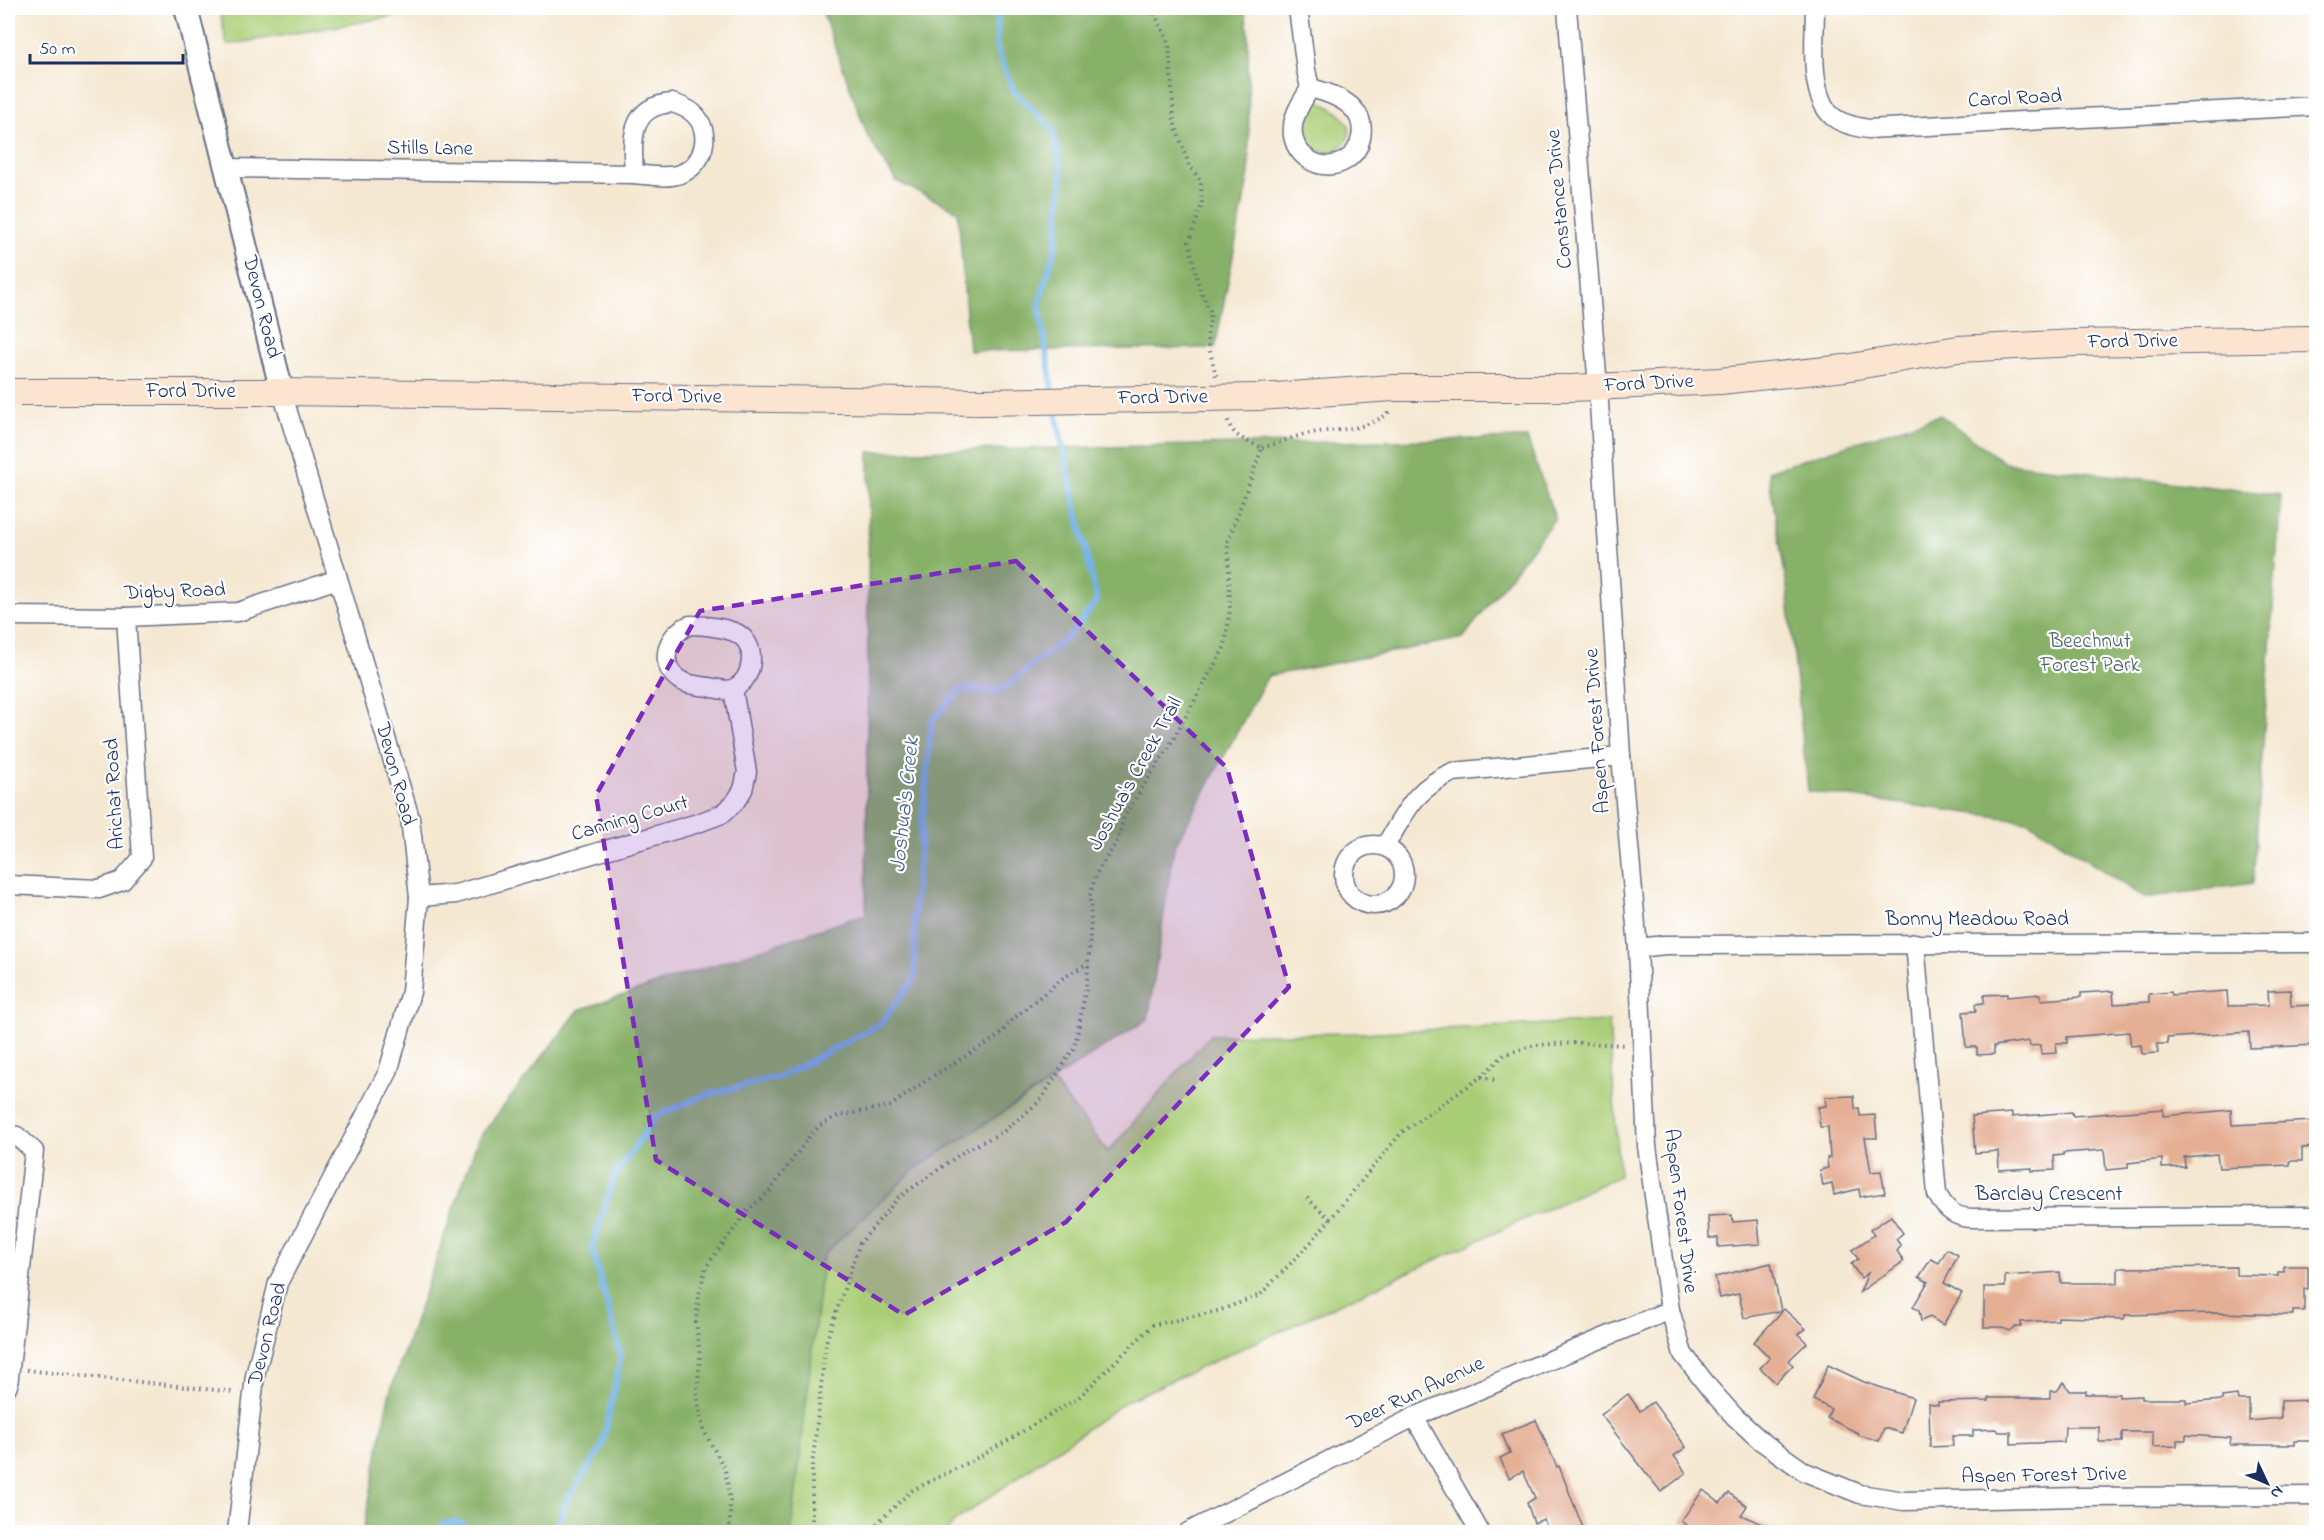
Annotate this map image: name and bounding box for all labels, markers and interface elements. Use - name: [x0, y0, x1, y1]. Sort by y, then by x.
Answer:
- scale bar: [30, 27, 183, 65]
- text: 50 m: [39, 37, 76, 63]
- street label: Carol Road: [1967, 82, 2063, 116]
- street label: Constance Drive: [1539, 127, 1581, 270]
- street label: Stills Lane: [387, 133, 474, 165]
- street label: Devon Road: [233, 251, 288, 362]
- street label: Ford Drive: [2087, 326, 2179, 358]
- street label: Ford Drive: [1602, 367, 1695, 401]
- street label: Ford Drive: [145, 377, 237, 407]
- street label: Ford Drive: [631, 381, 723, 413]
- street label: Ford Drive: [1117, 382, 1209, 414]
- street label: Digby Road: [123, 575, 227, 611]
- park label: Beechnut Forest Park: [2039, 627, 2141, 681]
- street label: Aspen Forest Drive: [1577, 647, 1619, 815]
- street label: Joshua's Creek Trail: [1081, 692, 1191, 856]
- street label: Devon Road: [367, 718, 423, 829]
- water label: Joshua's Creek: [883, 735, 929, 874]
- street label: Arichat Road: [97, 737, 133, 851]
- street label: Canning Court: [568, 788, 693, 852]
- street label: Bonny Meadow Road: [1884, 905, 2069, 937]
- street label: Aspen Forest Drive: [1655, 1127, 1705, 1296]
- street label: Barclay Crescent: [1974, 1180, 2123, 1212]
- street label: Devon Road: [240, 1279, 295, 1390]
- street label: Deer Run Avenue: [1342, 1349, 1490, 1439]
- north arrow: [2237, 1453, 2297, 1513]
- street label: Aspen Forest Drive: [1961, 1460, 2128, 1492]
- text: N: [2264, 1480, 2289, 1504]

